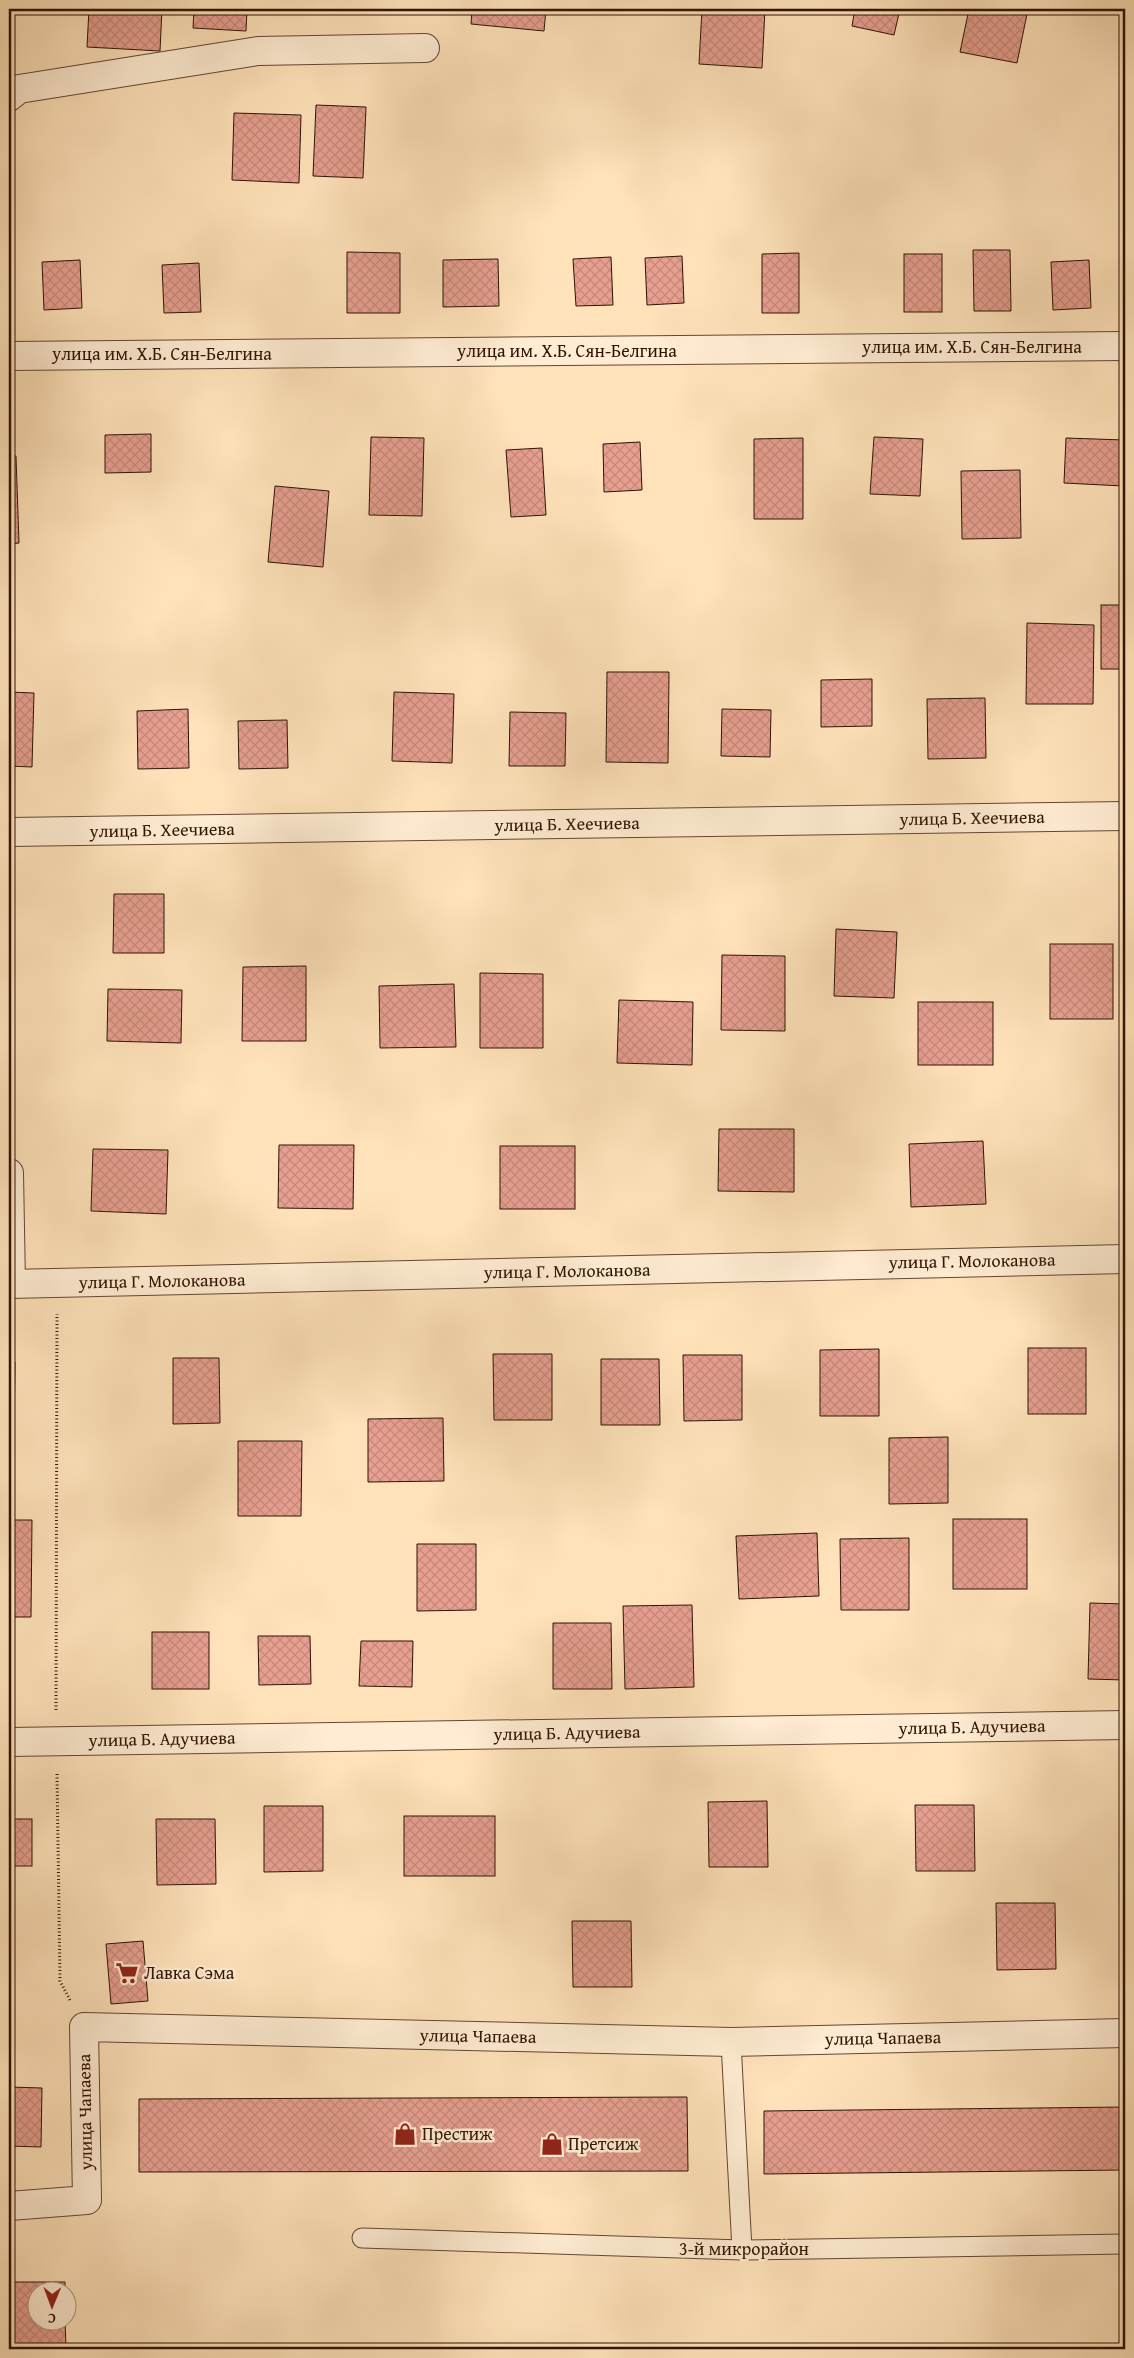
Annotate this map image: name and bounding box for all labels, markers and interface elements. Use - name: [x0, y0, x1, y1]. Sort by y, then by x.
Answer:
- street label: улица им. Х.Б. Сян-Белгина: [861, 333, 1082, 360]
- street label: улица им. Х.Б. Сян-Белгина: [456, 337, 677, 364]
- street label: улица им. Х.Б. Сян-Белгина: [51, 340, 272, 367]
- street label: улица Б. Хеечиева: [898, 803, 1045, 832]
- street label: улица Б. Хеечиева: [493, 809, 640, 838]
- street label: улица Б. Хеечиева: [88, 815, 235, 844]
- street label: улица Г. Молоканова: [887, 1246, 1056, 1275]
- street label: улица Г. Молоканова: [482, 1256, 651, 1285]
- street label: улица Г. Молоканова: [77, 1266, 246, 1295]
- street label: улица Б. Адучиева: [897, 1712, 1046, 1741]
- street label: улица Б. Адучиева: [492, 1718, 641, 1747]
- street label: улица Б. Адучиева: [87, 1724, 236, 1753]
- place label: Лавка Сэма: [144, 1959, 235, 1986]
- supermarket icon: Лавка Сэма: [114, 1960, 140, 1986]
- street label: улица Чапаева: [418, 2021, 537, 2050]
- street label: улица Чапаева: [823, 2023, 942, 2052]
- street label: улица Чапаева: [70, 2053, 99, 2172]
- place label: Престиж: [422, 2120, 493, 2147]
- shop icon: Престиж: [392, 2121, 418, 2147]
- place label: Претсиж: [568, 2130, 639, 2157]
- shop icon: Претсиж: [539, 2131, 565, 2157]
- street label: 3-й микрорайон: [679, 2235, 809, 2262]
- north arrow: [28, 2280, 78, 2330]
- text: С: [48, 2309, 56, 2329]

